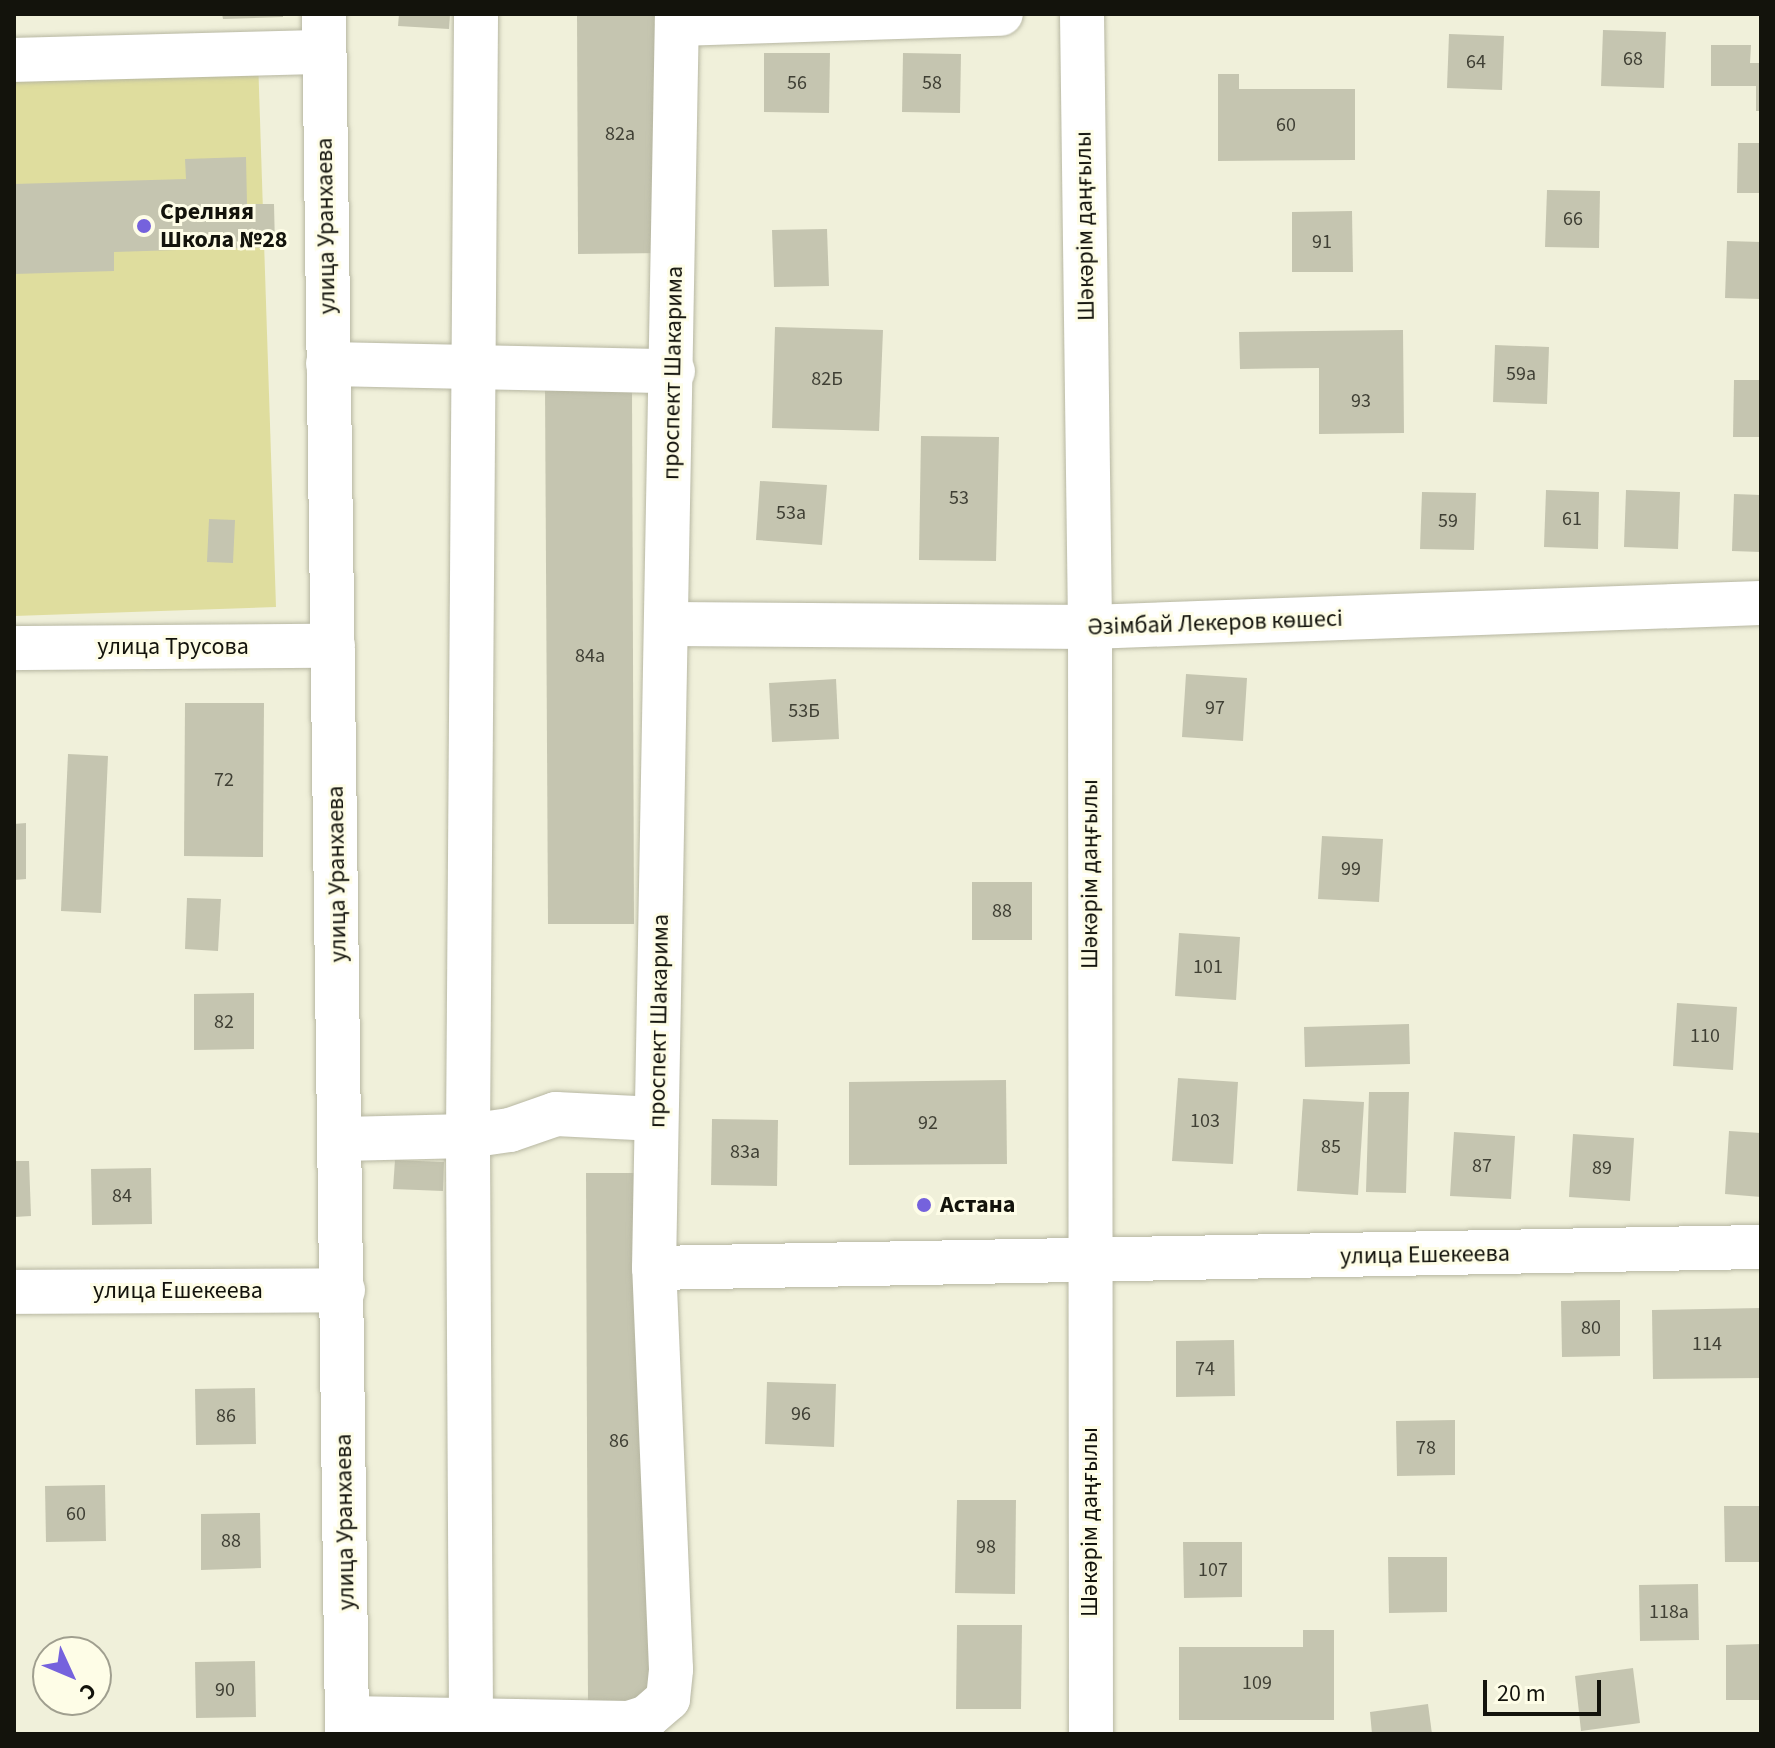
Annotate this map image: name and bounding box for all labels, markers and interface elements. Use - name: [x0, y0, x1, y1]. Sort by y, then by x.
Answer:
- house number: 68: [1623, 47, 1643, 71]
- house number: 64: [1466, 50, 1486, 74]
- house number: 56: [787, 71, 807, 95]
- house number: 58: [922, 71, 942, 95]
- house number: 60: [1276, 113, 1296, 137]
- house number: 82а: [605, 122, 635, 146]
- street label: Шәкәрім даңғылы: [1069, 131, 1101, 321]
- street label: улица Уранхаева: [310, 137, 342, 315]
- place label: Срелняя Школа №28: [160, 198, 288, 254]
- house number: 66: [1563, 207, 1583, 231]
- marker: Срелняя Школа №28: [135, 217, 153, 235]
- house number: 91: [1312, 230, 1332, 254]
- street label: проспект Шакарима: [657, 266, 689, 480]
- house number: 59а: [1506, 362, 1536, 386]
- house number: 82Б: [811, 367, 843, 391]
- house number: 93: [1351, 389, 1371, 413]
- house number: 53: [949, 486, 969, 510]
- house number: 53а: [776, 501, 806, 525]
- house number: 61: [1562, 507, 1582, 531]
- house number: 59: [1438, 509, 1458, 533]
- street label: Әзімбай Лекеров көшесі: [1087, 604, 1343, 642]
- street label: улица Трусова: [97, 633, 249, 661]
- house number: 84а: [575, 644, 605, 668]
- house number: 97: [1205, 696, 1225, 720]
- house number: 53Б: [788, 699, 820, 723]
- house number: 72: [214, 768, 234, 792]
- street label: Шәкәрім даңғылы: [1076, 779, 1104, 969]
- street label: улица Уранхаева: [321, 785, 353, 963]
- house number: 99: [1341, 857, 1361, 881]
- house number: 88: [992, 899, 1012, 923]
- street label: проспект Шакарима: [643, 914, 675, 1128]
- house number: 101: [1193, 955, 1223, 979]
- house number: 82: [214, 1010, 234, 1034]
- house number: 110: [1690, 1024, 1720, 1048]
- house number: 103: [1190, 1109, 1220, 1133]
- house number: 92: [918, 1111, 938, 1135]
- house number: 85: [1321, 1135, 1341, 1159]
- house number: 83а: [730, 1140, 760, 1164]
- house number: 87: [1472, 1154, 1492, 1178]
- house number: 89: [1592, 1156, 1612, 1180]
- house number: 84: [112, 1184, 132, 1208]
- place label: Астана: [940, 1191, 1015, 1219]
- marker: Астана: [915, 1196, 933, 1214]
- street label: улица Ешекеева: [1340, 1239, 1510, 1271]
- street label: улица Ешекеева: [93, 1277, 263, 1305]
- house number: 80: [1581, 1316, 1601, 1340]
- house number: 114: [1692, 1332, 1722, 1356]
- house number: 74: [1195, 1357, 1215, 1381]
- house number: 96: [791, 1402, 811, 1426]
- house number: 86: [216, 1404, 236, 1428]
- street label: Шәкәрім даңғылы: [1076, 1427, 1104, 1617]
- house number: 86: [609, 1429, 629, 1453]
- street label: улица Уранхаева: [329, 1433, 361, 1611]
- house number: 78: [1416, 1436, 1436, 1460]
- house number: 60: [66, 1502, 86, 1526]
- house number: 88: [221, 1529, 241, 1553]
- house number: 98: [976, 1535, 996, 1559]
- house number: 107: [1198, 1558, 1228, 1582]
- house number: 118а: [1649, 1600, 1689, 1624]
- north arrow: [32, 1636, 112, 1716]
- scale bar: [1487, 1664, 1605, 1714]
- house number: 109: [1242, 1671, 1272, 1695]
- text: С: [72, 1676, 104, 1707]
- text: 20 m: [1497, 1676, 1546, 1711]
- house number: 90: [215, 1678, 235, 1702]

